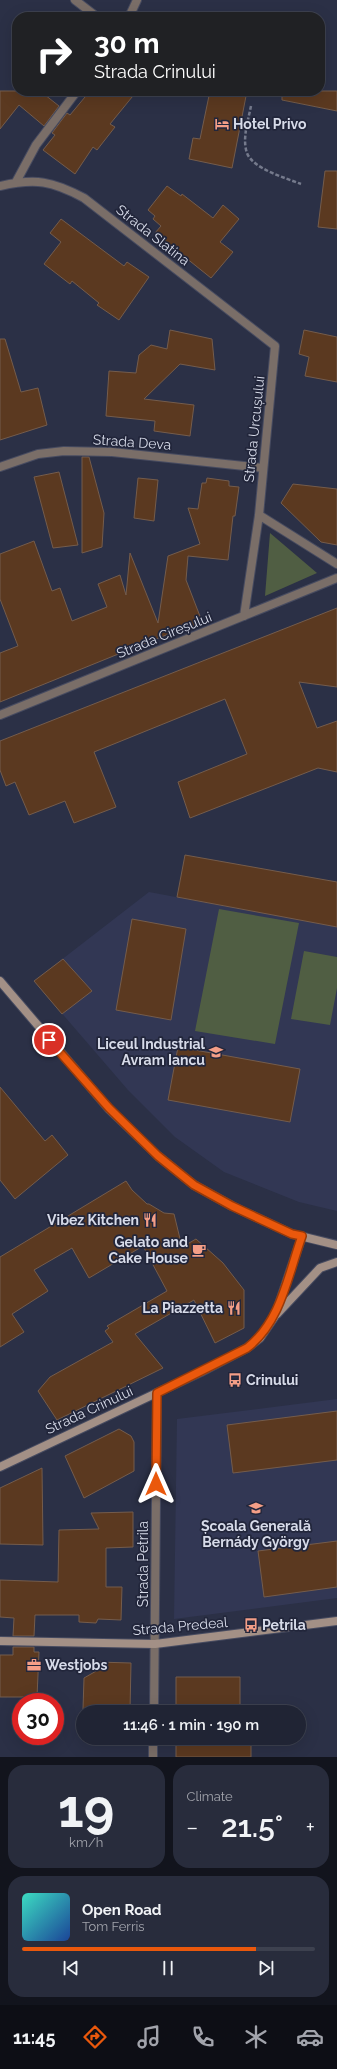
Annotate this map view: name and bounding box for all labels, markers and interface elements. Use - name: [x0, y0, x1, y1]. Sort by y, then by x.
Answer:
- text: 30 m: [94, 27, 160, 60]
- icon: right: [28, 28, 80, 80]
- text: Strada Crinului: [94, 61, 216, 82]
- hotel icon: Hotel Privo: [214, 116, 230, 132]
- place label: Hotel Privo: [233, 116, 307, 132]
- street label: Strada Slatina: [113, 201, 193, 269]
- street label: Strada Urcușului: [240, 375, 268, 483]
- street label: Strada Deva: [92, 431, 172, 453]
- street label: Strada Cireșului: [114, 609, 214, 661]
- pin: [32, 1023, 66, 1057]
- icon: arrive: [38, 1029, 60, 1051]
- place label: Liceul Industrial Avram Iancu: [97, 1036, 206, 1068]
- school or university icon: Liceul Industrial Avram Iancu: [208, 1044, 224, 1060]
- place label: Vibez Kitchen: [47, 1212, 139, 1228]
- restaurant icon: Vibez Kitchen: [142, 1212, 158, 1228]
- place label: Gelato and Cake House: [108, 1234, 189, 1266]
- cafe icon: Gelato and Cake House: [191, 1242, 207, 1258]
- place label: La Piazzetta: [142, 1300, 223, 1316]
- restaurant icon: La Piazzetta: [226, 1300, 242, 1316]
- bus stop icon: Crinului: [227, 1372, 243, 1388]
- place label: Crinului: [246, 1372, 298, 1388]
- street label: Strada Crinului: [43, 1383, 135, 1437]
- position arrow: [135, 1463, 177, 1505]
- school or university icon: Școala Generală Bernády György: [248, 1500, 264, 1516]
- place label: Școala Generală Bernády György: [201, 1518, 311, 1550]
- street label: Strada Petrila: [135, 1521, 151, 1607]
- street label: Strada Predeal: [132, 1614, 228, 1638]
- bus stop icon: Petrila: [243, 1617, 259, 1633]
- place label: Petrila: [262, 1617, 306, 1633]
- office icon: Westjobs: [26, 1657, 42, 1673]
- place label: Westjobs: [45, 1657, 107, 1673]
- speed limit sign: 30: [12, 1693, 64, 1745]
- text: 11:46 · 1 min · 190 m: [123, 1716, 259, 1734]
- text: 19: [58, 1778, 114, 1839]
- text: Climate: [187, 1789, 233, 1804]
- text: 21.5°: [221, 1809, 283, 1844]
- text: −: [187, 1814, 198, 1840]
- text: +: [306, 1814, 315, 1840]
- text: km/h: [69, 1835, 103, 1850]
- text: Open Road: [82, 1901, 162, 1919]
- text: Tom Ferris: [82, 1919, 145, 1934]
- icon: previous: [60, 1957, 82, 1979]
- icon: pause: [157, 1957, 179, 1979]
- icon: next: [255, 1957, 277, 1979]
- icon: directions: [81, 2023, 109, 2051]
- icon: music: [135, 2023, 163, 2051]
- icon: phone: [189, 2023, 217, 2051]
- icon: climate: [242, 2023, 270, 2051]
- icon: car: [296, 2023, 324, 2051]
- text: 11:45: [13, 2027, 55, 2048]

